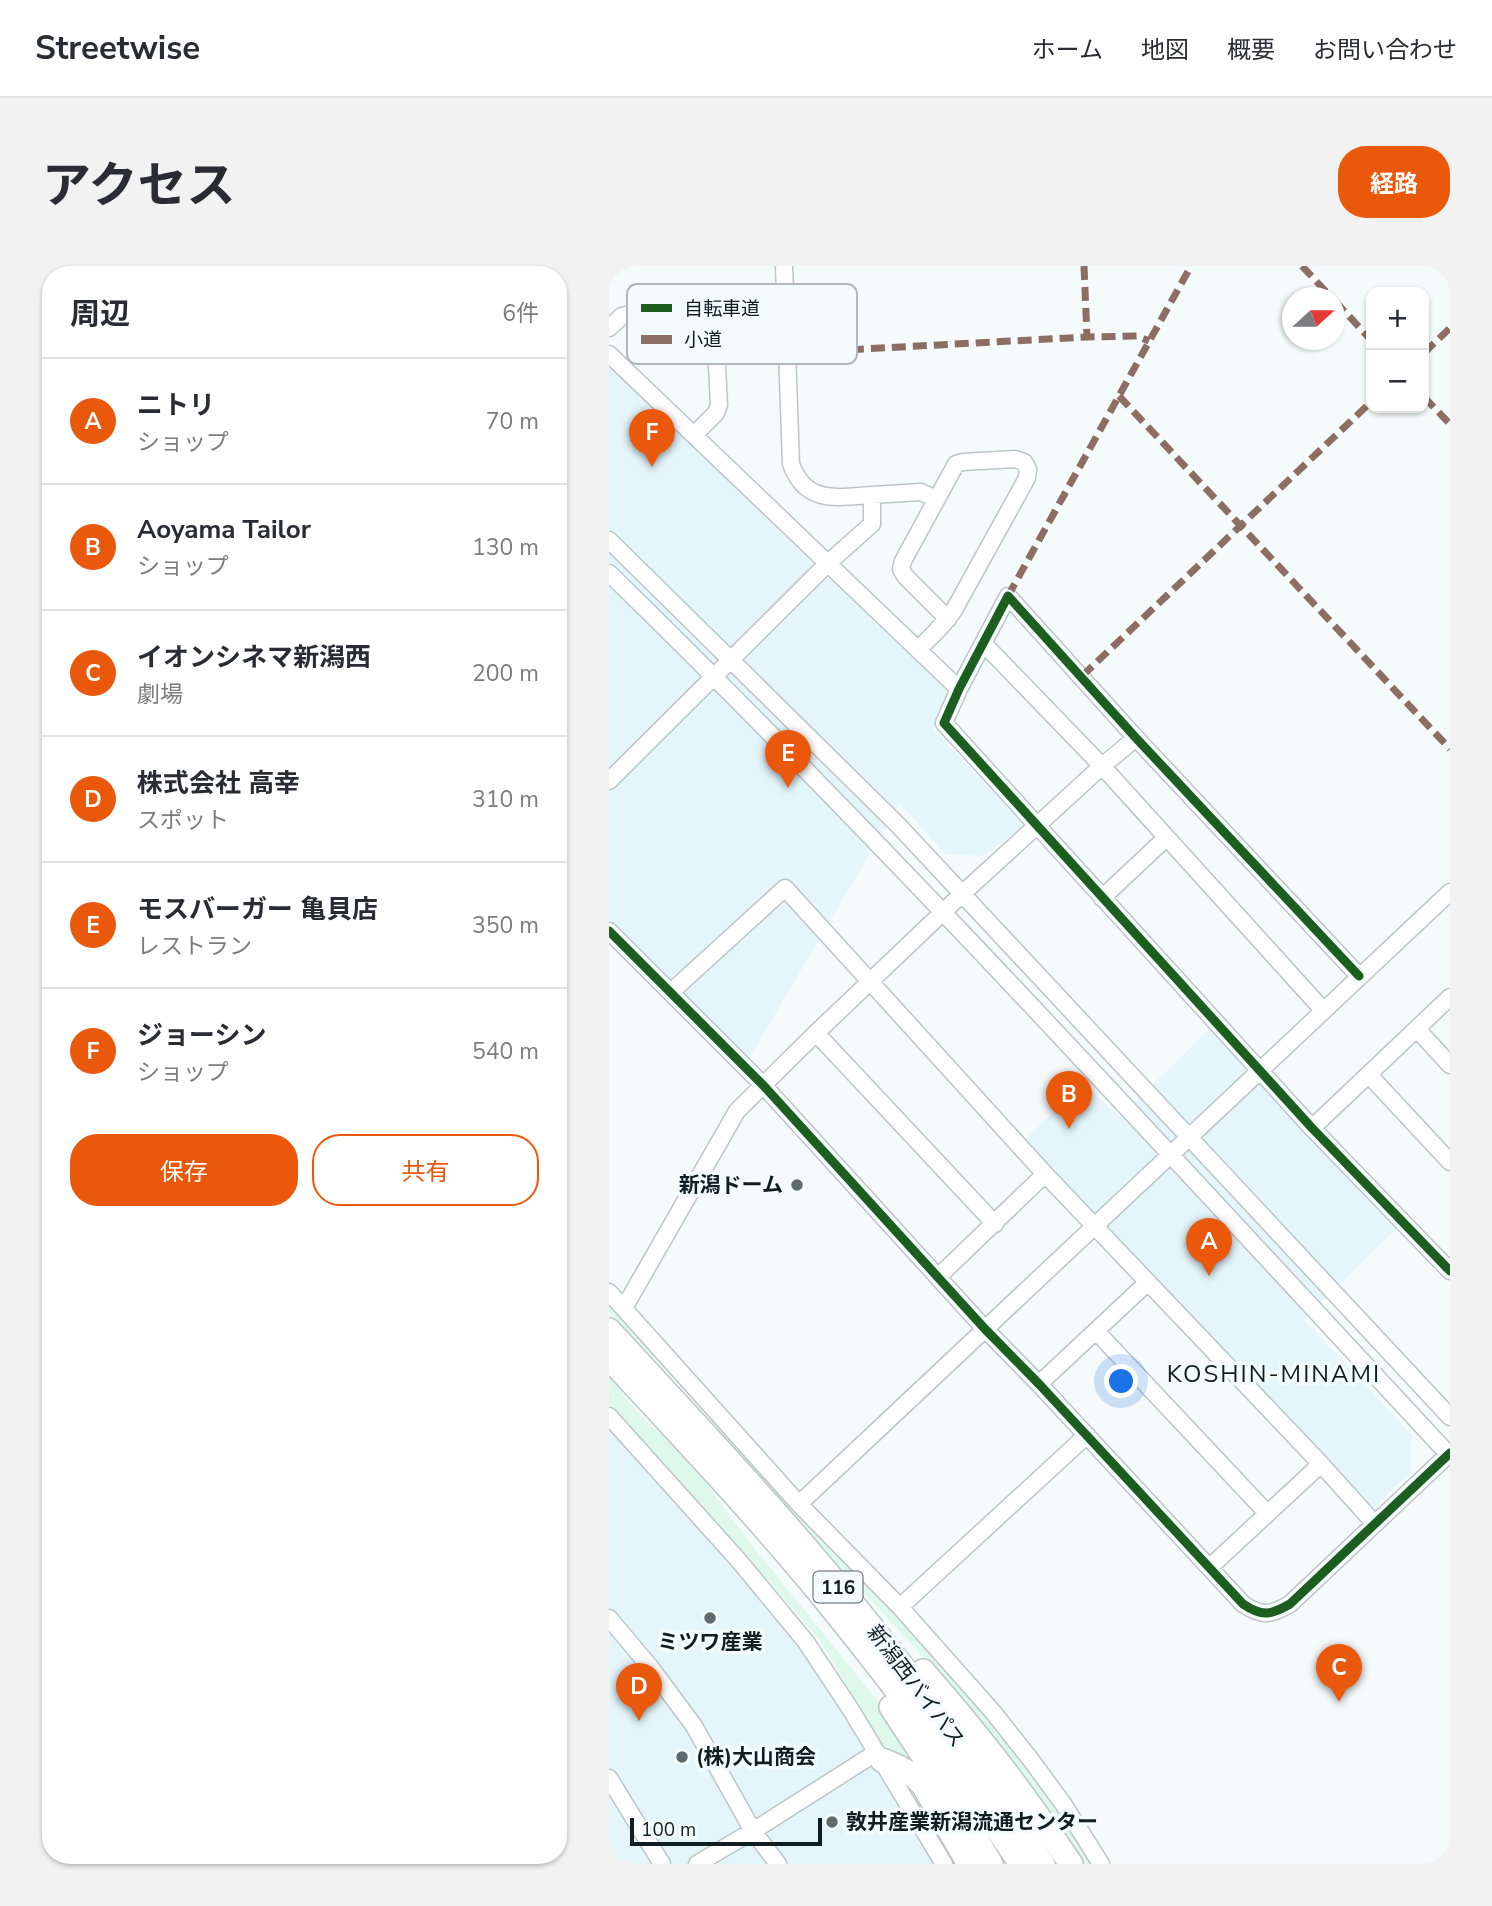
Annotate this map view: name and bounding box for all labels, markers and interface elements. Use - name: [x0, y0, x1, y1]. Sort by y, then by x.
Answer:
- text: Streetwise: [35, 26, 200, 71]
- text: ホーム: [1032, 34, 1103, 66]
- text: 地図: [1141, 34, 1189, 66]
- text: 概要: [1227, 34, 1275, 66]
- text: お問い合わせ: [1313, 34, 1457, 66]
- button: 経路: [1338, 146, 1450, 218]
- text: アクセス: [42, 152, 236, 219]
- legend: [627, 284, 857, 364]
- north arrow: [1282, 287, 1345, 350]
- map controls: [1366, 287, 1429, 413]
- button: +: [1366, 287, 1429, 350]
- text: 周辺: [70, 294, 130, 335]
- text: 自転車道: [684, 296, 760, 322]
- text: 6件: [502, 298, 539, 329]
- text: 小道: [684, 327, 722, 353]
- button: −: [1366, 350, 1429, 413]
- text: ニトリ: [137, 388, 215, 423]
- text: A: [84, 406, 102, 437]
- text: 70 m: [486, 406, 539, 437]
- pin: F: [629, 409, 675, 467]
- text: ショップ: [137, 427, 229, 458]
- text: Aoyama Tailor: [137, 512, 311, 547]
- text: B: [85, 532, 101, 563]
- text: 130 m: [472, 532, 539, 563]
- text: ショップ: [137, 551, 229, 582]
- text: イオンシネマ新潟西: [137, 640, 371, 675]
- text: C: [85, 658, 101, 689]
- text: 200 m: [472, 658, 539, 689]
- text: 劇場: [137, 679, 183, 710]
- pin: E: [765, 730, 811, 788]
- text: 株式会社 高幸: [137, 766, 300, 801]
- text: D: [84, 784, 102, 815]
- text: 310 m: [472, 784, 539, 815]
- text: スポット: [137, 805, 229, 836]
- text: モスバーガー 亀貝店: [137, 892, 378, 927]
- text: E: [86, 910, 100, 941]
- text: 350 m: [472, 910, 539, 941]
- text: レストラン: [137, 931, 252, 962]
- text: ジョーシン: [137, 1018, 266, 1053]
- text: F: [87, 1036, 99, 1067]
- text: 540 m: [472, 1036, 539, 1067]
- text: ショップ: [137, 1057, 229, 1088]
- pin: B: [1046, 1071, 1092, 1129]
- button: 保存: [70, 1134, 298, 1206]
- button: 共有: [312, 1134, 539, 1206]
- place label: 新潟ドーム: [679, 1171, 783, 1199]
- marker: 新潟ドーム: [789, 1177, 805, 1193]
- pin: A: [1186, 1218, 1232, 1276]
- district label: KOSHIN-MINAMI: [1167, 1358, 1381, 1390]
- your location: [1104, 1364, 1138, 1398]
- road number: 116: [813, 1572, 863, 1602]
- marker: ミツワ産業: [702, 1610, 718, 1626]
- street label: 新潟西バイパス: [861, 1619, 971, 1753]
- place label: ミツワ産業: [658, 1628, 763, 1656]
- pin: C: [1316, 1644, 1362, 1702]
- pin: D: [616, 1663, 662, 1721]
- place label: (株)大山商会: [696, 1743, 816, 1771]
- marker: (株)大山商会: [674, 1749, 690, 1765]
- place label: 敦井産業新潟流通センター: [846, 1808, 1098, 1836]
- marker: 敦井産業新潟流通センター: [824, 1814, 840, 1830]
- scale bar: [630, 1815, 823, 1847]
- text: 100 m: [641, 1817, 696, 1843]

